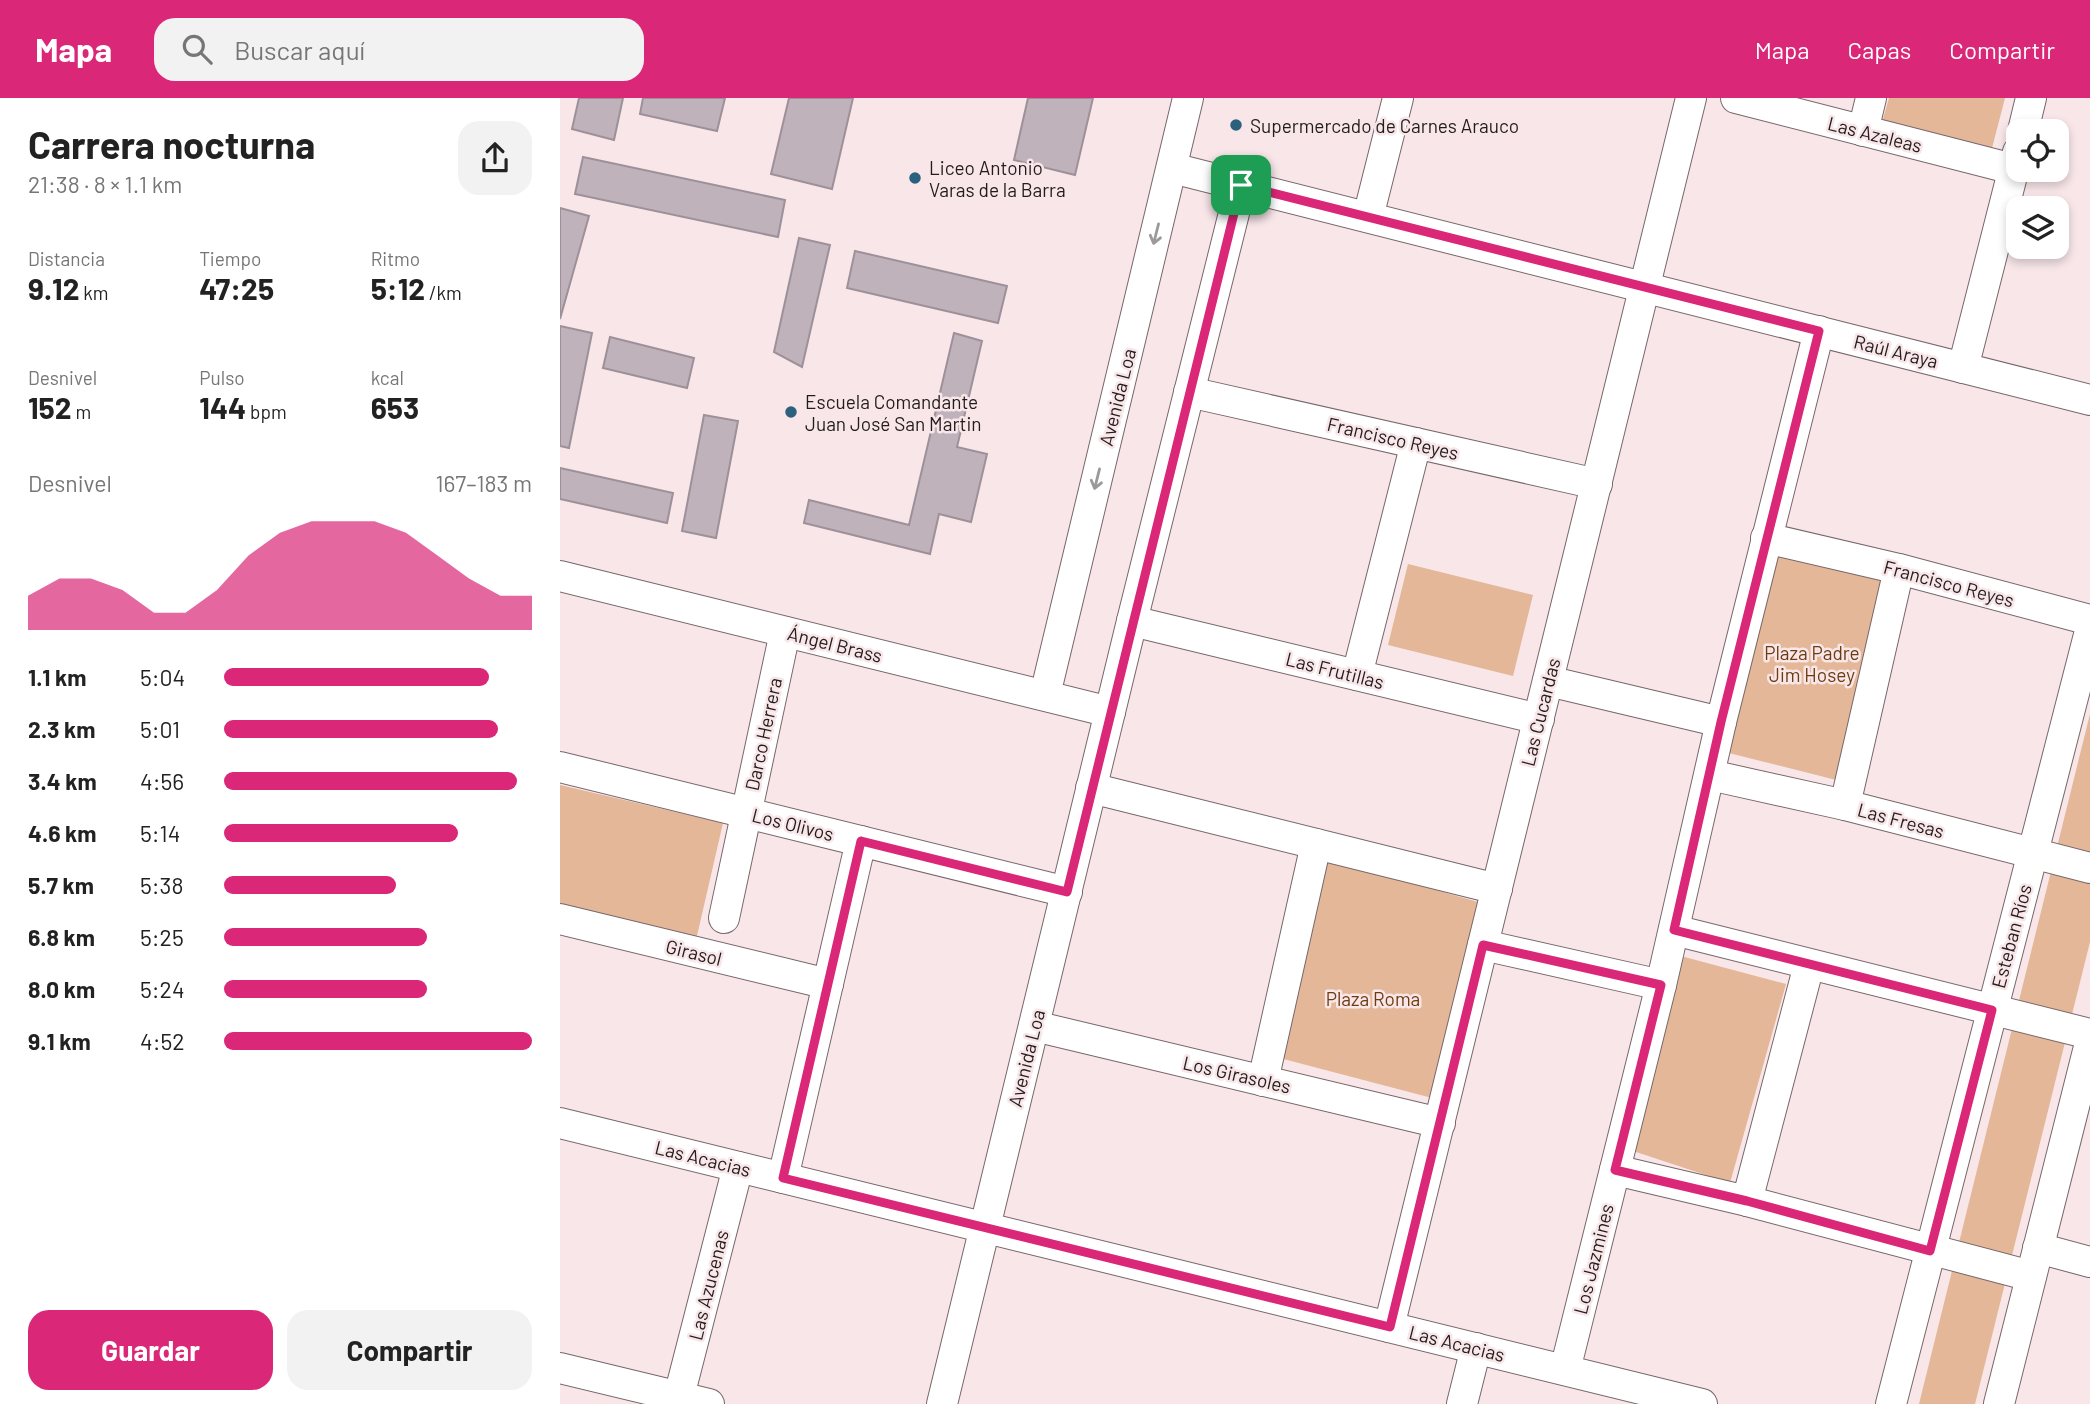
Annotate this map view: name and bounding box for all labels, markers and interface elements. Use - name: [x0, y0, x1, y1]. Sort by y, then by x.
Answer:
- search box: [154, 18, 644, 81]
- text: Mapa: [35, 29, 112, 69]
- icon: search: [178, 30, 216, 68]
- text: Buscar aquí: [234, 34, 365, 65]
- text: Mapa: [1755, 35, 1810, 64]
- text: Capas: [1848, 35, 1911, 64]
- text: Compartir: [1949, 35, 2055, 64]
- street label: Las Azaleas: [1825, 111, 1925, 157]
- place label: Supermercado de Carnes Arauco: [1250, 114, 1519, 137]
- marker: Supermercado de Carnes Arauco: [1228, 117, 1244, 133]
- map controls: [2006, 119, 2069, 259]
- button: locate: [2006, 119, 2069, 182]
- text: Carrera nocturna: [28, 121, 315, 167]
- button: share: [458, 121, 532, 195]
- pin: [1211, 155, 1271, 215]
- place label: Liceo Antonio Varas de la Barra: [929, 156, 1066, 201]
- icon: arrive: [1222, 166, 1260, 204]
- text: 21:38 · 8 × 1.1 km: [28, 170, 182, 198]
- marker: Liceo Antonio Varas de la Barra: [907, 170, 923, 186]
- button: layers: [2006, 196, 2069, 259]
- one-way arrow: [1149, 222, 1162, 245]
- text: Distancia: [28, 247, 105, 270]
- text: Tiempo: [199, 247, 261, 270]
- text: Ritmo: [371, 247, 420, 270]
- text: 9.12: [28, 270, 79, 306]
- text: 47:25: [199, 270, 274, 306]
- text: 5:12: [371, 270, 425, 306]
- text: km: [79, 281, 109, 304]
- text: /km: [425, 281, 462, 304]
- street label: Raúl Araya: [1851, 329, 1941, 373]
- street label: Avenida Loa: [1094, 346, 1140, 448]
- text: Desnivel: [28, 366, 97, 389]
- text: Pulso: [199, 366, 245, 389]
- text: kcal: [371, 366, 404, 389]
- text: 152: [28, 389, 72, 425]
- text: 144: [199, 389, 246, 425]
- text: 653: [371, 389, 419, 425]
- place label: Escuela Comandante Juan José San Martin: [805, 390, 982, 435]
- text: m: [72, 400, 91, 423]
- text: bpm: [246, 400, 287, 423]
- marker: Escuela Comandante Juan José San Martin: [783, 404, 799, 420]
- street label: Francisco Reyes: [1325, 412, 1461, 464]
- one-way arrow: [1090, 467, 1103, 490]
- text: Desnivel: [28, 469, 112, 497]
- text: 167–183 m: [435, 469, 532, 497]
- street label: Francisco Reyes: [1881, 555, 2017, 611]
- street label: Ángel Brass: [785, 621, 885, 667]
- park label: Plaza Padre Jim Hosey: [1764, 641, 1860, 686]
- street label: Las Frutillas: [1283, 647, 1387, 693]
- street label: Las Cucardas: [1515, 655, 1565, 769]
- text: 1.1 km: [28, 663, 87, 691]
- text: 5:04: [140, 663, 185, 691]
- street label: Darco Herrera: [740, 675, 786, 793]
- text: 2.3 km: [28, 715, 96, 743]
- text: 5:01: [140, 715, 180, 743]
- text: 3.4 km: [28, 767, 97, 795]
- text: 4:56: [140, 767, 184, 795]
- street label: Las Fresas: [1855, 797, 1947, 843]
- street label: Los Olivos: [750, 803, 836, 845]
- text: 4.6 km: [28, 819, 97, 847]
- text: 5:14: [140, 819, 180, 847]
- text: 5.7 km: [28, 871, 94, 899]
- text: 5:38: [140, 871, 183, 899]
- street label: Esteban Ríos: [1986, 882, 2036, 990]
- text: 6.8 km: [28, 923, 95, 951]
- text: 5:25: [140, 923, 184, 951]
- street label: Girasol: [664, 934, 724, 970]
- text: 8.0 km: [28, 975, 95, 1003]
- text: 5:24: [140, 975, 185, 1003]
- park label: Plaza Roma: [1326, 987, 1420, 1010]
- street label: Avenida Loa: [1003, 1007, 1049, 1109]
- text: 9.1 km: [28, 1027, 91, 1055]
- text: 4:52: [140, 1027, 185, 1055]
- street label: Los Girasoles: [1181, 1050, 1293, 1098]
- street label: Las Acacias: [653, 1135, 753, 1181]
- street label: Los Jazmines: [1568, 1201, 1618, 1317]
- street label: Las Azucenas: [683, 1228, 733, 1342]
- button: Guardar: [28, 1310, 273, 1390]
- button: Compartir: [287, 1310, 532, 1390]
- street label: Las Acacias: [1407, 1320, 1507, 1366]

